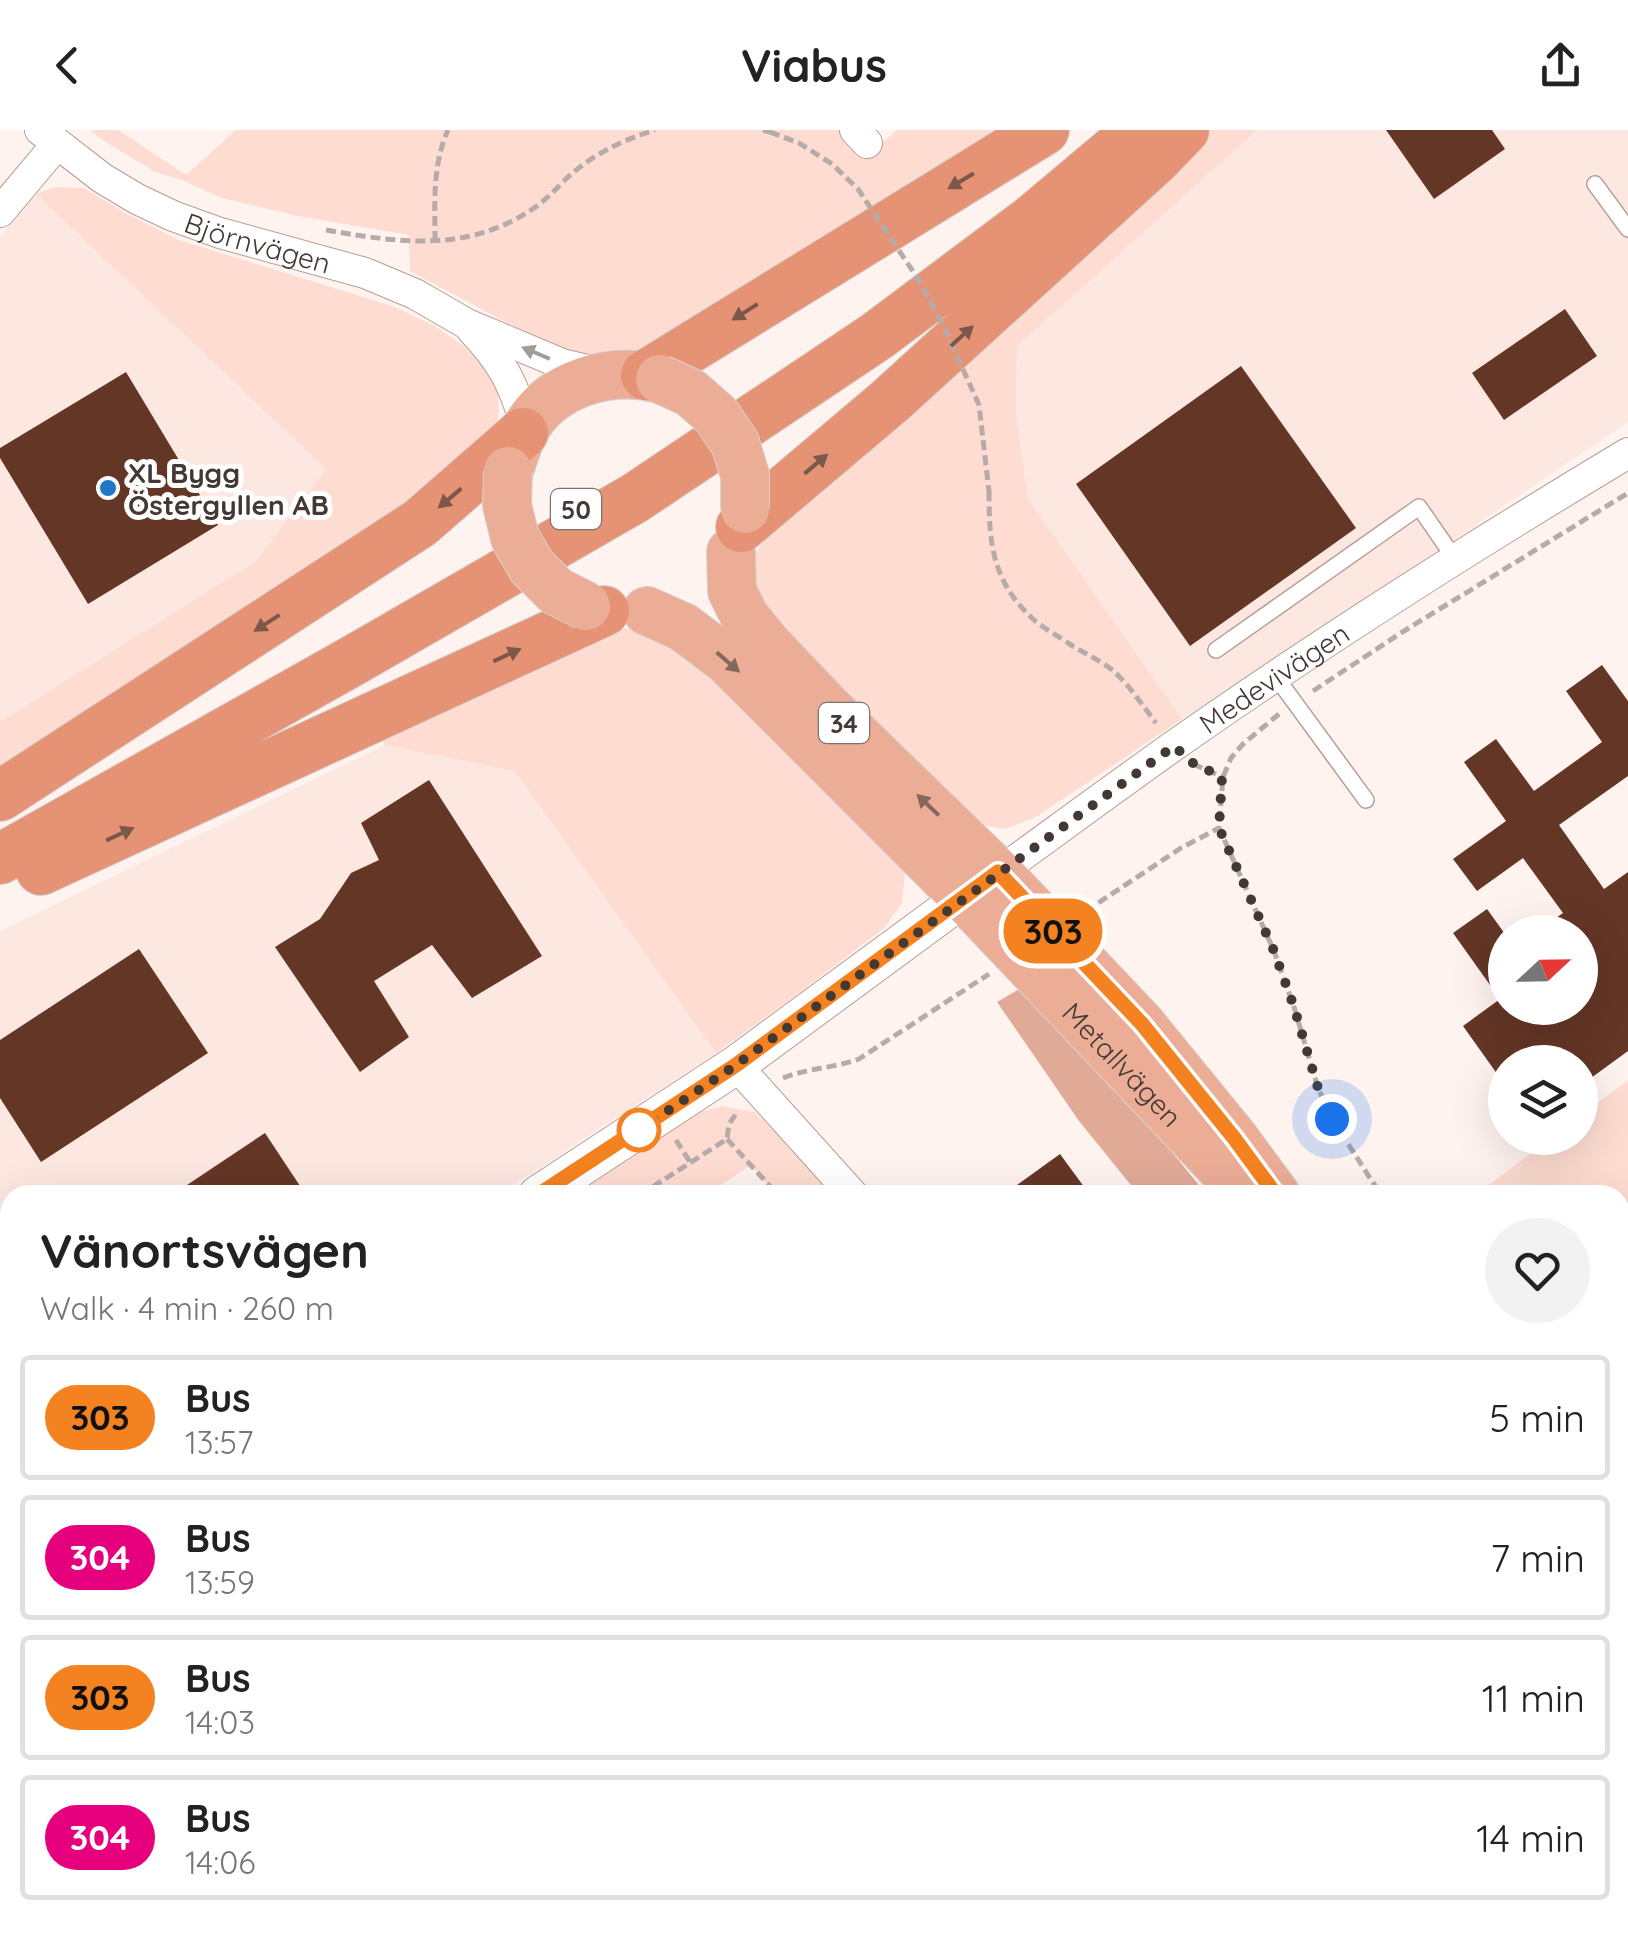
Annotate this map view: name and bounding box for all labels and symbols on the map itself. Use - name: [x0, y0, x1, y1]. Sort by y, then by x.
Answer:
- one-way arrow: [947, 172, 975, 189]
- street label: Björnvägen: [180, 204, 335, 280]
- one-way arrow: [731, 303, 759, 321]
- one-way arrow: [950, 325, 974, 348]
- one-way arrow: [521, 345, 551, 361]
- one-way arrow: [803, 454, 828, 475]
- place label: XL Bygg Östergyllen AB: [128, 455, 329, 522]
- marker: XL Bygg Östergyllen AB: [97, 477, 119, 499]
- one-way arrow: [438, 487, 463, 508]
- road number: 50: [551, 489, 601, 529]
- one-way arrow: [254, 614, 281, 632]
- street label: Medevivägen: [1192, 615, 1355, 740]
- one-way arrow: [492, 647, 522, 663]
- one-way arrow: [715, 651, 740, 672]
- road number: 34: [819, 703, 869, 743]
- one-way arrow: [916, 793, 940, 816]
- one-way arrow: [106, 825, 135, 842]
- line badge: 303: [996, 898, 1110, 964]
- north arrow: [1488, 915, 1598, 1025]
- street label: Metallvägen: [1055, 995, 1190, 1134]
- your location: [1307, 1094, 1357, 1144]
- unlabelled marker: [618, 1109, 660, 1151]

